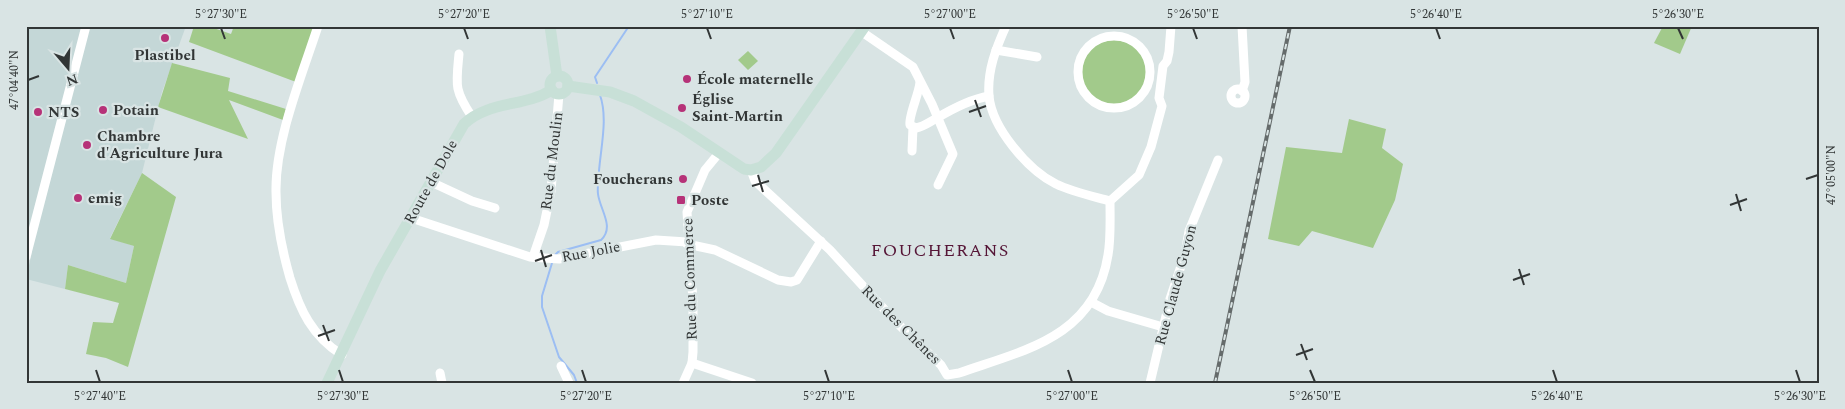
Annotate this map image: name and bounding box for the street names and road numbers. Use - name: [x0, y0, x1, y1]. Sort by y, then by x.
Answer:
- street label: Rue du Moulin: [535, 110, 569, 211]
- street label: Route de Dole: [398, 136, 464, 228]
- street label: Rue du Commerce: [676, 217, 704, 341]
- street label: Rue Claude Guyon: [1149, 222, 1203, 348]
- street label: Rue Jolie: [560, 235, 622, 269]
- street label: Rue des Chênes: [856, 280, 946, 370]

